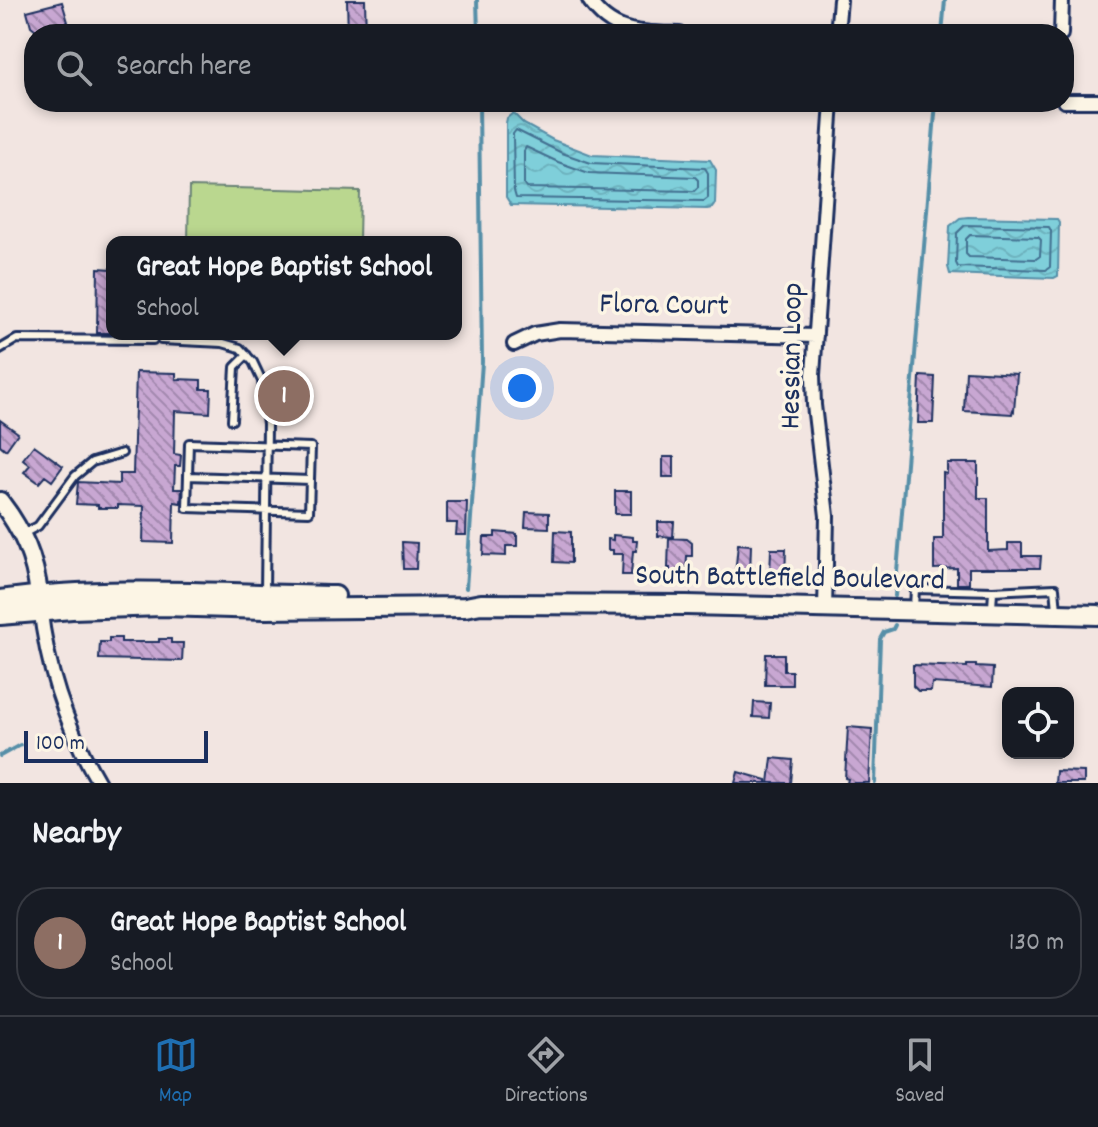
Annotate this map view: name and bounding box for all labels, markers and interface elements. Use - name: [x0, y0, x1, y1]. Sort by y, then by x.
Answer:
- search box: [24, 24, 1074, 112]
- icon: search: [52, 46, 96, 90]
- text: Search here: [116, 47, 252, 90]
- popup: [106, 236, 462, 340]
- text: Great Hope Baptist School: [136, 248, 432, 291]
- street label: Hessian Loop: [771, 282, 817, 430]
- street label: Flora Court: [599, 284, 729, 330]
- text: School: [136, 291, 199, 328]
- pin: 1: [258, 366, 310, 426]
- your location: [502, 368, 542, 408]
- street label: South Battlefield Boulevard: [635, 556, 945, 604]
- map controls: [1002, 687, 1074, 759]
- button: locate: [1002, 687, 1074, 759]
- scale bar: [24, 727, 208, 763]
- text: 100 m: [36, 729, 85, 760]
- text: Nearby: [32, 811, 121, 860]
- text: Great Hope Baptist School: [110, 903, 406, 946]
- text: 1: [57, 925, 63, 962]
- text: 130 m: [1009, 925, 1064, 962]
- text: School: [110, 946, 173, 983]
- tab: Map: [154, 1033, 198, 1112]
- tab: Directions: [505, 1033, 588, 1112]
- tab: Saved: [895, 1033, 944, 1112]

